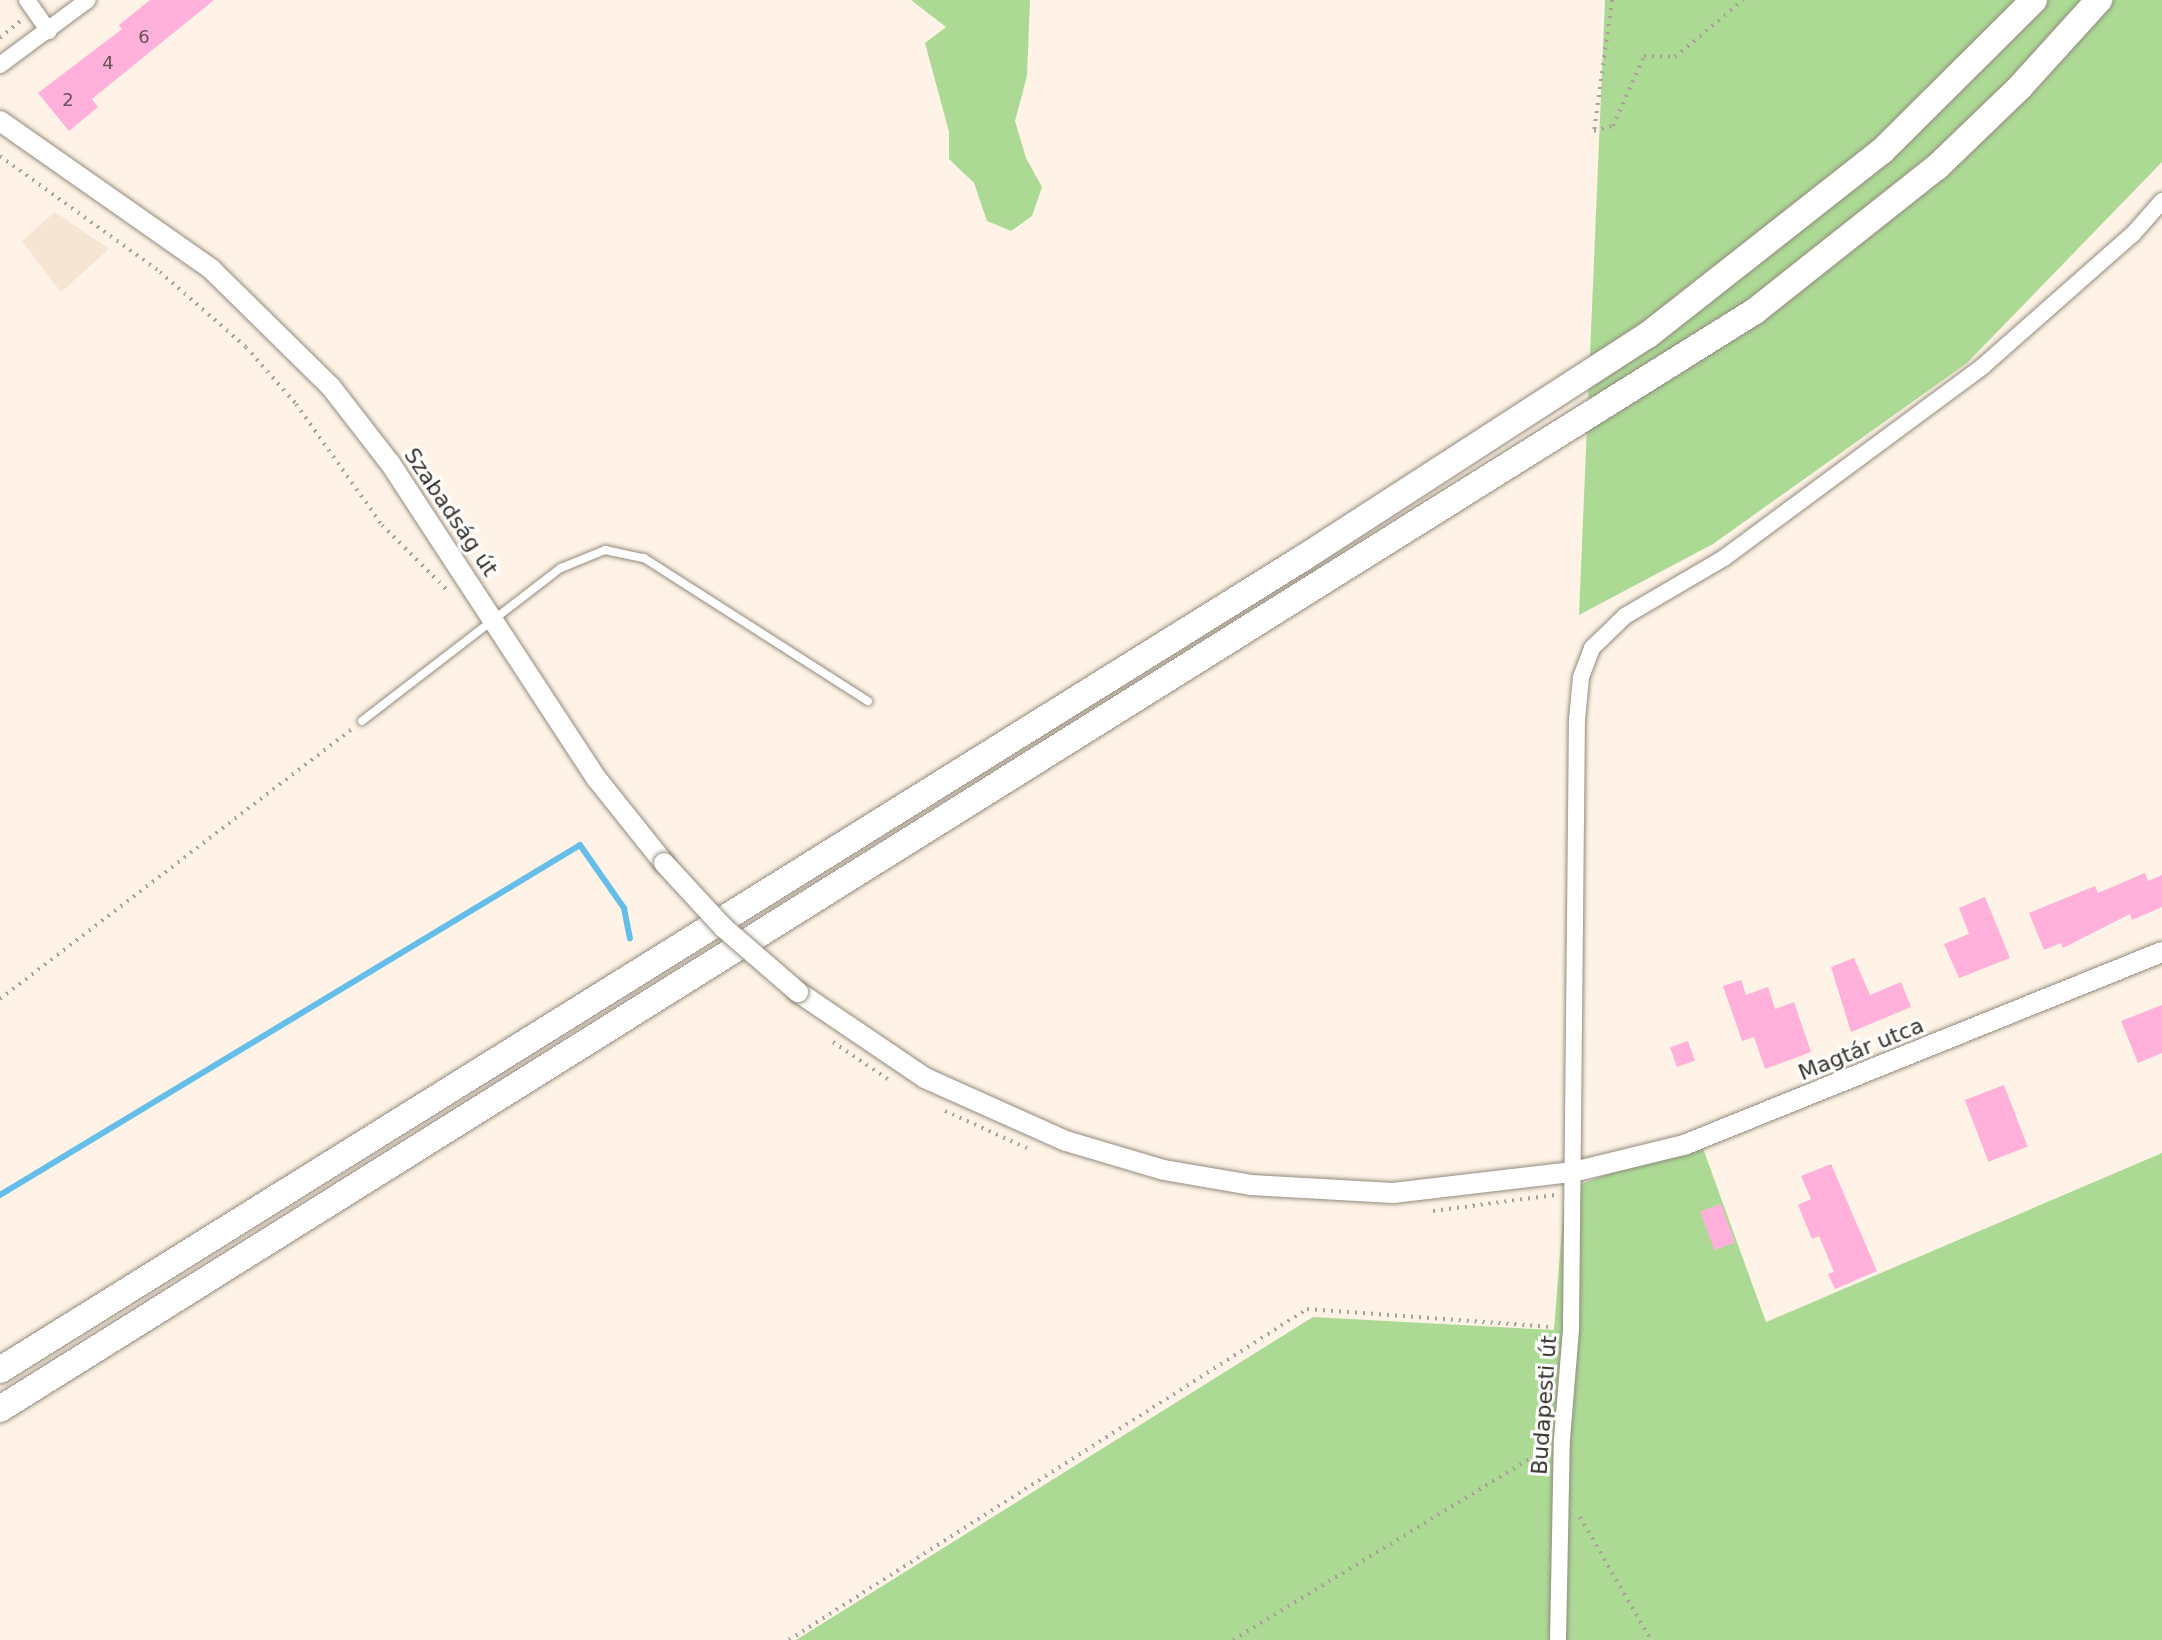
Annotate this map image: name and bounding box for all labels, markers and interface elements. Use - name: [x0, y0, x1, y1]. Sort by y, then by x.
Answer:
- house number: 6: [138, 26, 150, 48]
- house number: 4: [102, 52, 114, 74]
- house number: 2: [62, 89, 74, 111]
- street label: Szabadság út: [398, 443, 504, 581]
- street label: Magtár utca: [1795, 1012, 1927, 1086]
- street label: Budapesti út: [1526, 1334, 1562, 1476]

